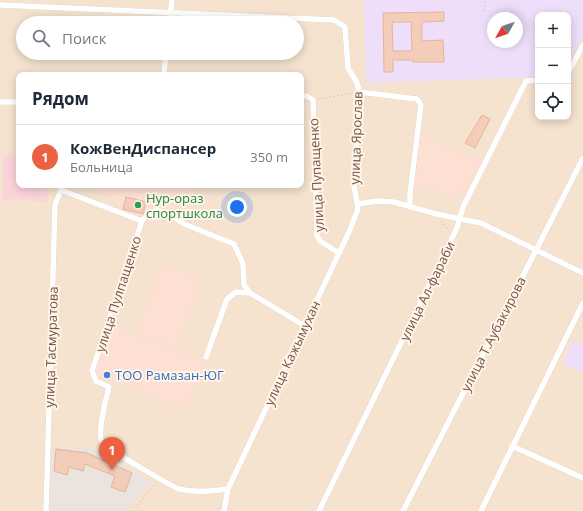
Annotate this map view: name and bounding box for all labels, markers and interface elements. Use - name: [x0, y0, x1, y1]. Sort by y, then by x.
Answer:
- north arrow: [487, 12, 523, 48]
- map controls: [535, 12, 571, 120]
- button: +: [535, 12, 571, 48]
- search box: [16, 16, 304, 60]
- icon: search: [30, 27, 52, 49]
- text: Поиск: [62, 28, 106, 48]
- button: −: [535, 48, 571, 84]
- button: locate: [535, 84, 571, 120]
- text: Рядом: [32, 87, 89, 110]
- street label: улица Ярослав: [345, 91, 367, 185]
- street label: улица Пупащенко: [304, 117, 328, 232]
- text: КожВенДиспансер: [70, 138, 216, 158]
- text: 1: [41, 148, 49, 166]
- text: 350 m: [250, 148, 288, 166]
- text: Больница: [70, 158, 133, 176]
- place label: Нур-ораз спортшкола: [146, 189, 223, 222]
- your location: [227, 197, 247, 217]
- marker: Нур-ораз спортшкола: [133, 200, 143, 210]
- street label: улица Пулпащенко: [91, 233, 145, 355]
- street label: улица Ал-фараби: [395, 238, 459, 344]
- street label: улица Т.Аубакирова: [456, 273, 530, 395]
- street label: улица Тасмуратова: [40, 286, 62, 408]
- street label: улица Кажымухан: [260, 298, 324, 408]
- place label: ТОО Рамазан-ЮГ: [115, 366, 224, 384]
- marker: ТОО Рамазан-ЮГ: [102, 370, 112, 380]
- pin: 1: [99, 437, 125, 470]

